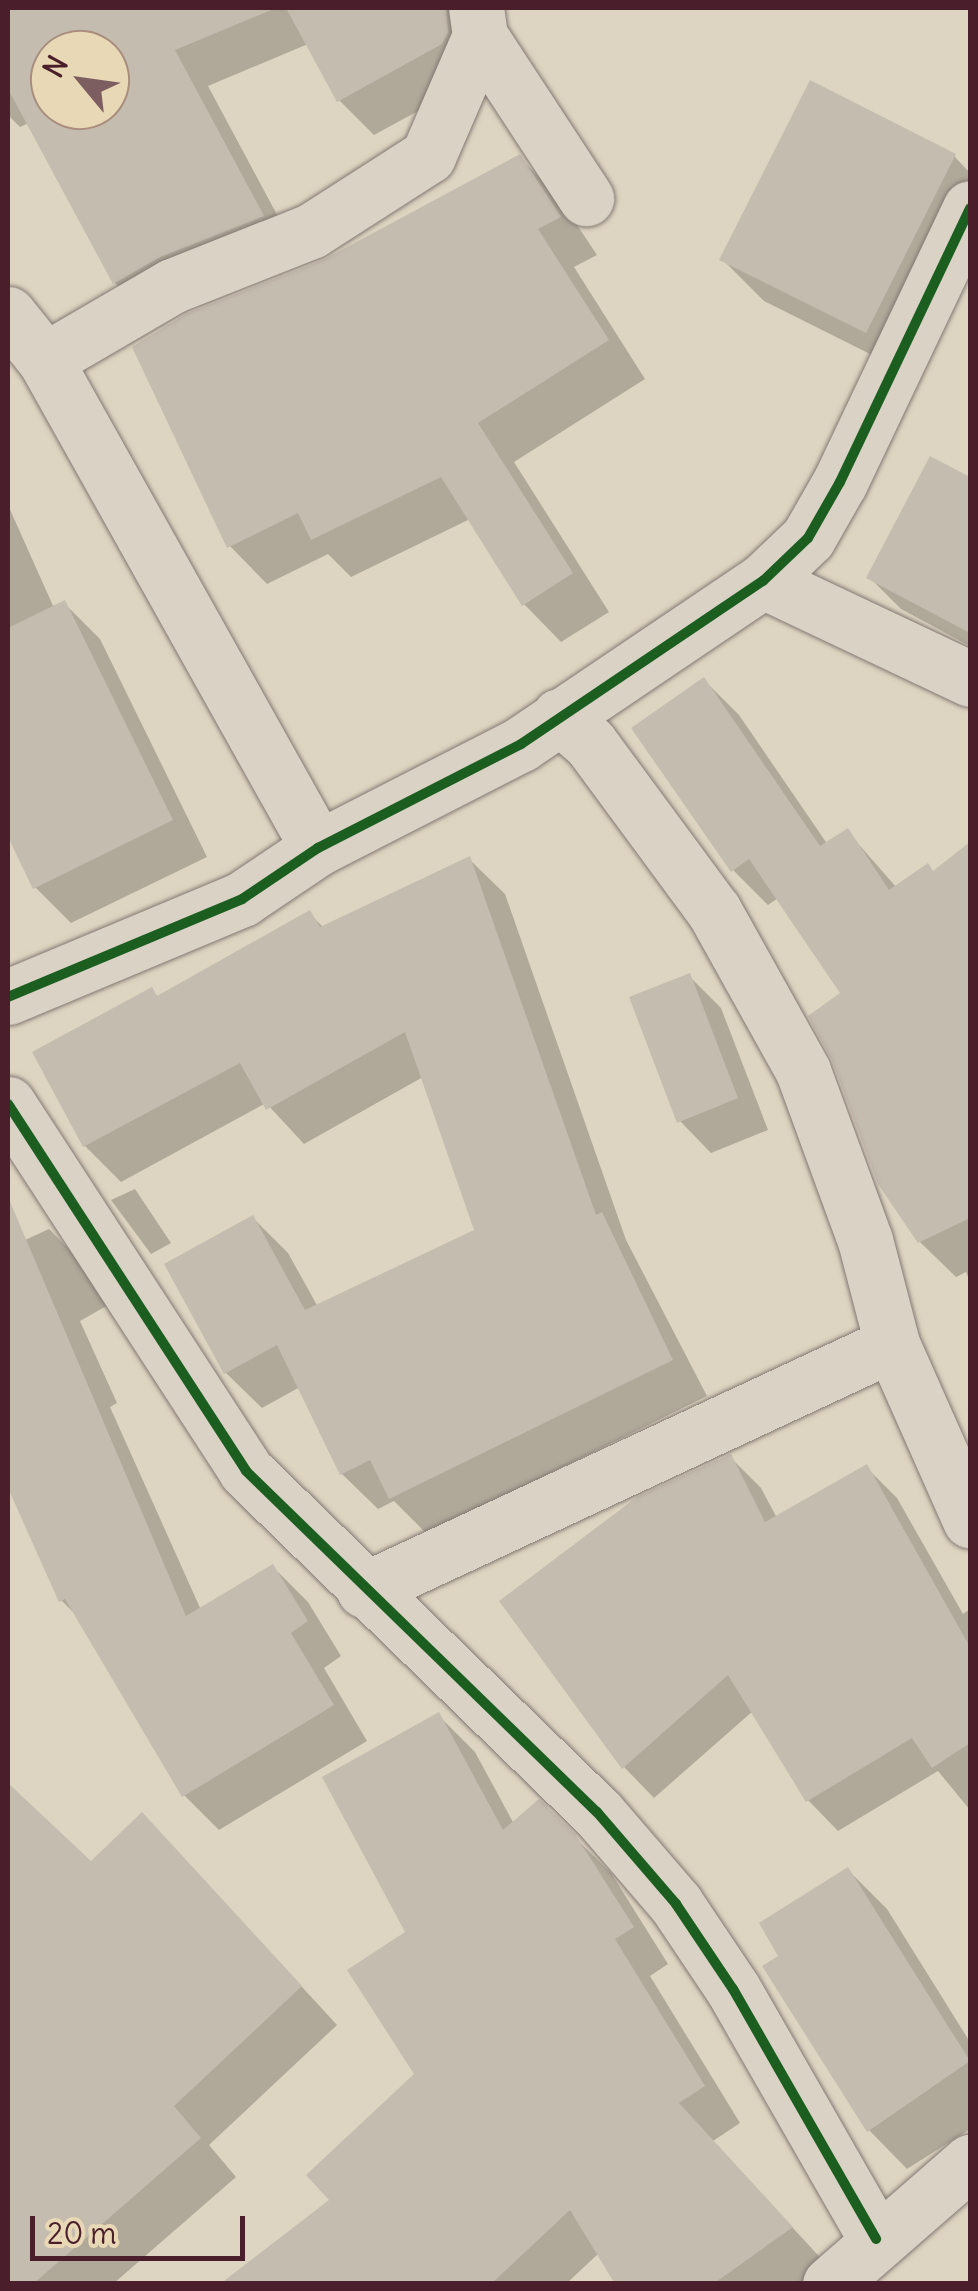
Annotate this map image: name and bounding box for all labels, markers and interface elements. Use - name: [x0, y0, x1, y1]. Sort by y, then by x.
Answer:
- north arrow: [30, 30, 130, 130]
- text: N: [35, 49, 76, 84]
- scale bar: [35, 2196, 250, 2258]
- text: 20 m: [47, 2214, 117, 2252]

